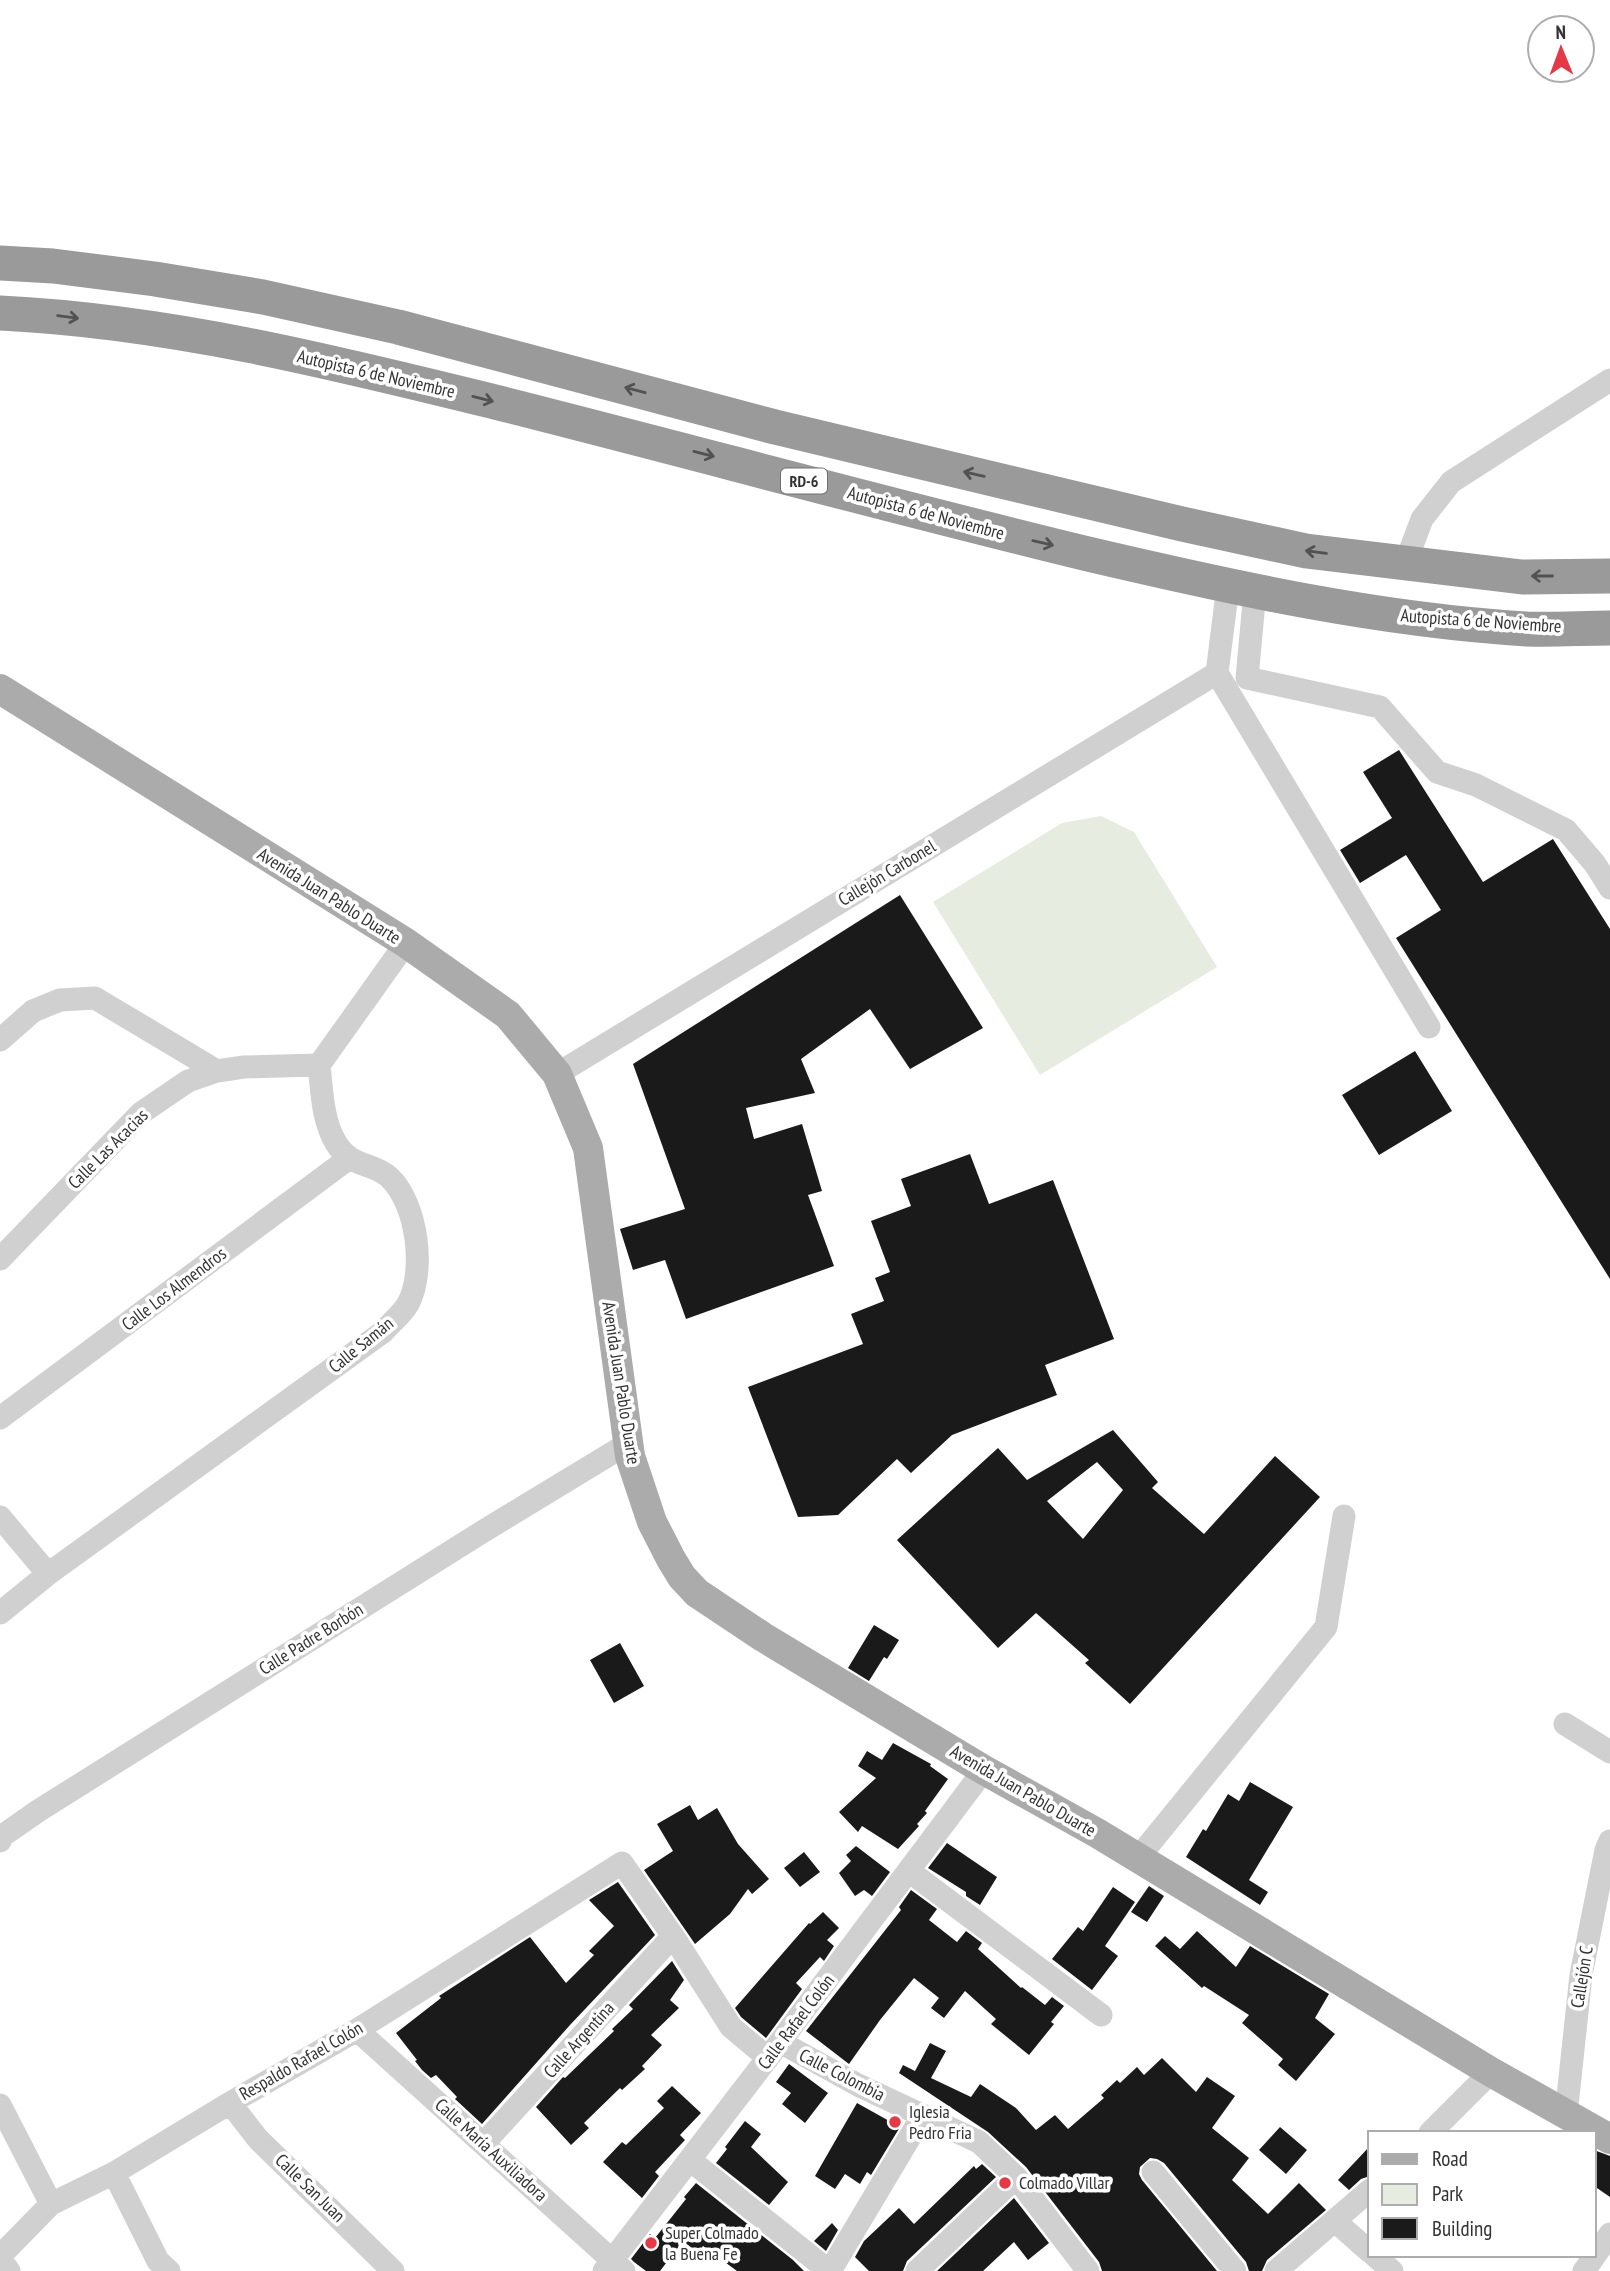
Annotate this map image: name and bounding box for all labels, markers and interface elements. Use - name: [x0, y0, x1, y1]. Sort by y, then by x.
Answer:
- north arrow: [1526, 14, 1596, 84]
- text: N: [1555, 20, 1566, 44]
- one-way arrow: [56, 311, 79, 324]
- street label: Autopista 6 de Noviembre: [295, 344, 457, 403]
- one-way arrow: [624, 382, 646, 395]
- one-way arrow: [471, 393, 494, 406]
- one-way arrow: [692, 448, 715, 462]
- one-way arrow: [964, 467, 986, 480]
- road number: RD-6: [781, 468, 827, 494]
- street label: Autopista 6 de Noviembre: [845, 481, 1007, 544]
- one-way arrow: [1031, 537, 1053, 550]
- one-way arrow: [1305, 545, 1328, 558]
- one-way arrow: [1531, 570, 1554, 583]
- street label: Autopista 6 de Noviembre: [1400, 603, 1562, 638]
- street label: Callejón Carbonel: [834, 834, 940, 911]
- street label: Avenida Juan Pablo Duarte: [253, 842, 405, 949]
- street label: Calle Las Acacias: [63, 1104, 153, 1194]
- street label: Calle Los Almendros: [117, 1242, 231, 1335]
- street label: Avenida Juan Pablo Duarte: [597, 1300, 646, 1466]
- street label: Calle Samán: [324, 1312, 398, 1378]
- street label: Calle Padre Borbón: [254, 1597, 367, 1680]
- street label: Avenida Juan Pablo Duarte: [946, 1739, 1100, 1842]
- street label: Callejón C: [1565, 1944, 1598, 2010]
- street label: Calle Rafael Colón: [752, 1970, 839, 2074]
- street label: Calle Argentina: [538, 1997, 619, 2083]
- street label: Respaldo Rafael Colón: [235, 2016, 367, 2105]
- street label: Calle Colombia: [796, 2043, 889, 2106]
- street label: Calle María Auxiliadora: [430, 2093, 552, 2206]
- place label: Iglesia Pedro Fria: [909, 2100, 972, 2144]
- marker: Iglesia Pedro Fria: [887, 2114, 903, 2130]
- legend: [1368, 2131, 1596, 2257]
- text: Road: [1432, 2145, 1468, 2172]
- street label: Calle San Juan: [270, 2149, 350, 2227]
- place label: Colmado Villar: [1019, 2171, 1109, 2194]
- marker: Colmado Villar: [997, 2175, 1013, 2191]
- text: Park: [1432, 2180, 1463, 2207]
- text: Building: [1432, 2215, 1492, 2242]
- place label: Super Colmado la Buena Fe: [665, 2221, 759, 2265]
- marker: Super Colmado la Buena Fe: [643, 2235, 659, 2251]

